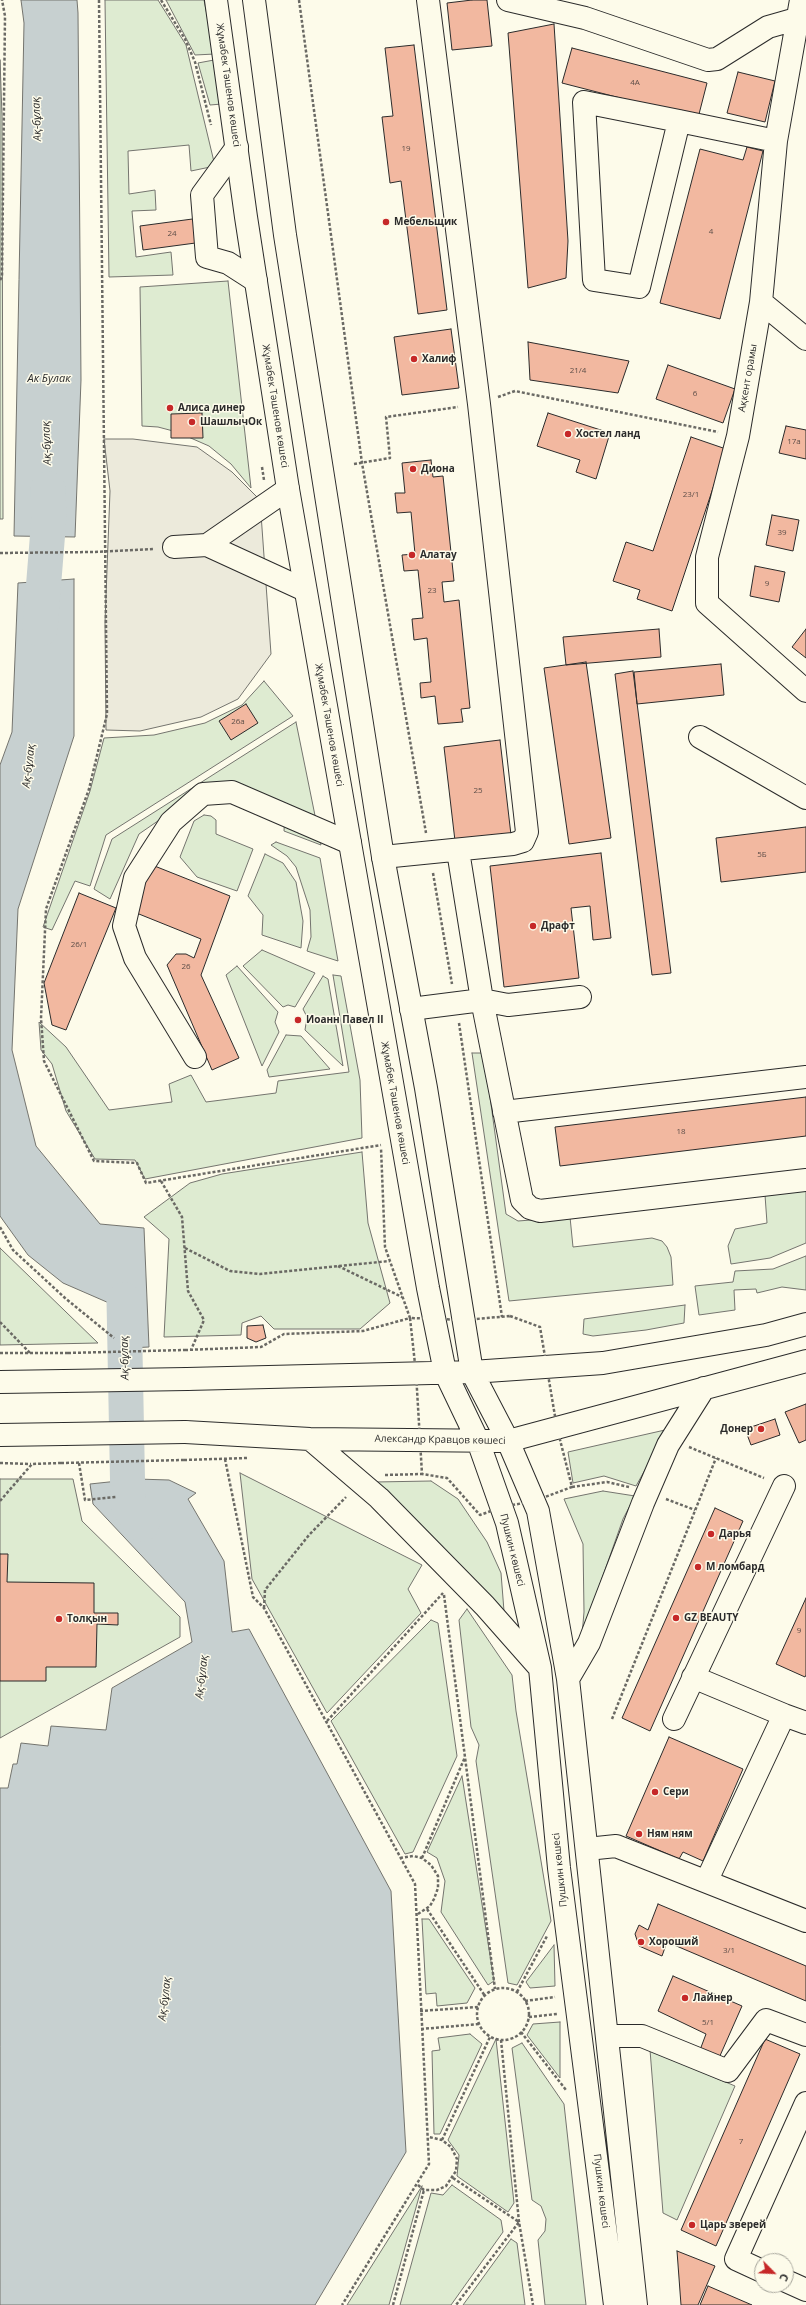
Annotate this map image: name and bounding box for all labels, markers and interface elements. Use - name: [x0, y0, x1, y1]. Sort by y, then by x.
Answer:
- street label: Жұмабек Тәшенов көшесі: [213, 22, 243, 148]
- house number: 4А: [630, 78, 640, 88]
- water label: Ақ-бұлақ: [30, 97, 44, 141]
- house number: 19: [401, 144, 411, 154]
- place label: Мебельщик: [394, 216, 457, 228]
- marker: Мебельщик: [381, 217, 391, 227]
- house number: 4: [709, 227, 713, 237]
- house number: 24: [167, 229, 177, 239]
- street label: Жұмабек Тәшенов көшесі: [259, 343, 291, 469]
- street label: Ақкент орамы: [736, 343, 760, 413]
- place label: Халиф: [422, 353, 457, 365]
- marker: Халиф: [409, 354, 419, 364]
- house number: 21/4: [570, 366, 586, 376]
- water label: Ак Булак: [28, 372, 70, 386]
- house number: 6: [693, 389, 697, 399]
- place label: Алиса динер: [178, 402, 245, 414]
- marker: Алиса динер: [165, 403, 175, 413]
- place label: ШашлычОк: [200, 416, 262, 428]
- marker: ШашлычОк: [187, 417, 197, 427]
- water label: Ақ-бұлақ: [40, 421, 54, 465]
- place label: Хостел ланд: [576, 428, 640, 440]
- marker: Хостел ланд: [563, 429, 573, 439]
- house number: 17а: [787, 437, 801, 447]
- place label: Диона: [421, 463, 455, 475]
- marker: Диона: [408, 464, 418, 474]
- house number: 23/1: [683, 490, 699, 500]
- house number: 39: [777, 528, 787, 538]
- place label: Алатау: [420, 549, 457, 561]
- marker: Алатау: [407, 550, 417, 560]
- house number: 9: [765, 579, 769, 589]
- house number: 23: [427, 586, 437, 596]
- street label: Жұмабек Тәшенов көшесі: [312, 662, 346, 788]
- house number: 26а: [231, 717, 245, 727]
- water label: Ақ-бұлақ: [20, 743, 38, 789]
- house number: 25: [473, 786, 483, 796]
- house number: 5Б: [757, 850, 767, 860]
- place label: Драфт: [541, 920, 575, 932]
- marker: Драфт: [528, 921, 538, 931]
- house number: 26/1: [71, 940, 87, 950]
- house number: 26: [181, 962, 191, 972]
- place label: Иоанн Павел II: [306, 1014, 384, 1026]
- marker: Иоанн Павел II: [293, 1015, 303, 1025]
- street label: Жұмабек Тәшенов көшесі: [378, 1040, 412, 1166]
- house number: 18: [676, 1127, 686, 1137]
- water label: Ақ-бұлақ: [118, 1336, 132, 1380]
- place label: Донер: [720, 1423, 753, 1435]
- marker: Донер: [756, 1424, 766, 1434]
- street label: Александр Кравцов көшесі: [374, 1433, 506, 1447]
- street label: Пушкин көшесі: [497, 1512, 527, 1588]
- place label: Дарья: [719, 1528, 751, 1540]
- marker: Дарья: [706, 1529, 716, 1539]
- place label: М ломбард: [706, 1561, 764, 1573]
- marker: М ломбард: [693, 1562, 703, 1572]
- place label: GZ BEAUTY: [684, 1612, 738, 1624]
- place label: Толқын: [67, 1613, 107, 1625]
- marker: GZ BEAUTY: [671, 1613, 681, 1623]
- marker: Толқын: [54, 1614, 64, 1624]
- house number: 9: [797, 1626, 801, 1636]
- water label: Ақ-бұлақ: [193, 1654, 211, 1700]
- place label: Сери: [663, 1786, 689, 1798]
- marker: Сери: [650, 1787, 660, 1797]
- place label: Ням ням: [647, 1828, 693, 1840]
- marker: Ням ням: [634, 1829, 644, 1839]
- street label: Пушкин көшесі: [550, 1832, 570, 1908]
- place label: Хороший: [649, 1936, 698, 1948]
- marker: Хороший: [636, 1937, 646, 1947]
- house number: 3/1: [723, 1946, 735, 1956]
- water label: Ақ-бұлақ: [156, 1976, 174, 2022]
- place label: Лайнер: [693, 1992, 733, 2004]
- marker: Лайнер: [680, 1993, 690, 2003]
- house number: 5/1: [702, 2018, 714, 2028]
- house number: 7: [739, 2137, 743, 2147]
- street label: Пушкин көшесі: [590, 2153, 612, 2229]
- place label: Царь зверей: [700, 2219, 766, 2231]
- marker: Царь зверей: [687, 2220, 697, 2230]
- north arrow: [754, 2253, 794, 2293]
- text: С: [776, 2271, 793, 2284]

